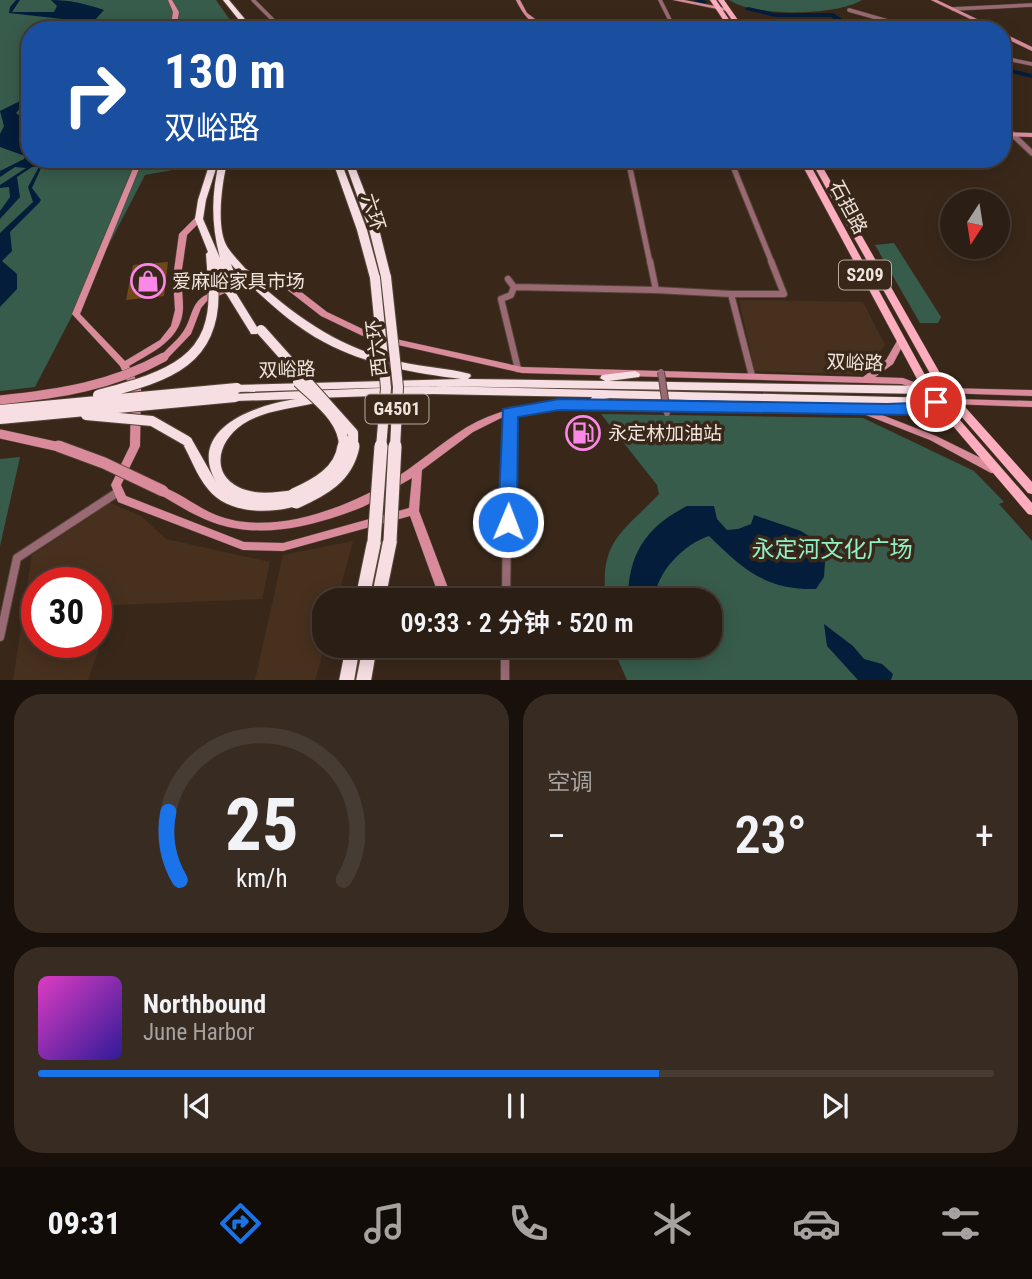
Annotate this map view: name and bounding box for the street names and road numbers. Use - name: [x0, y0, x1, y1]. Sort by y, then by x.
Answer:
- street label: 石担路: [825, 177, 872, 238]
- street label: 六环: [357, 191, 390, 234]
- road number: S209: [839, 260, 891, 290]
- street label: 西六环: [362, 318, 391, 378]
- street label: 双峪路: [826, 350, 884, 375]
- street label: 双峪路: [258, 357, 316, 382]
- road number: G4501: [366, 394, 428, 424]

